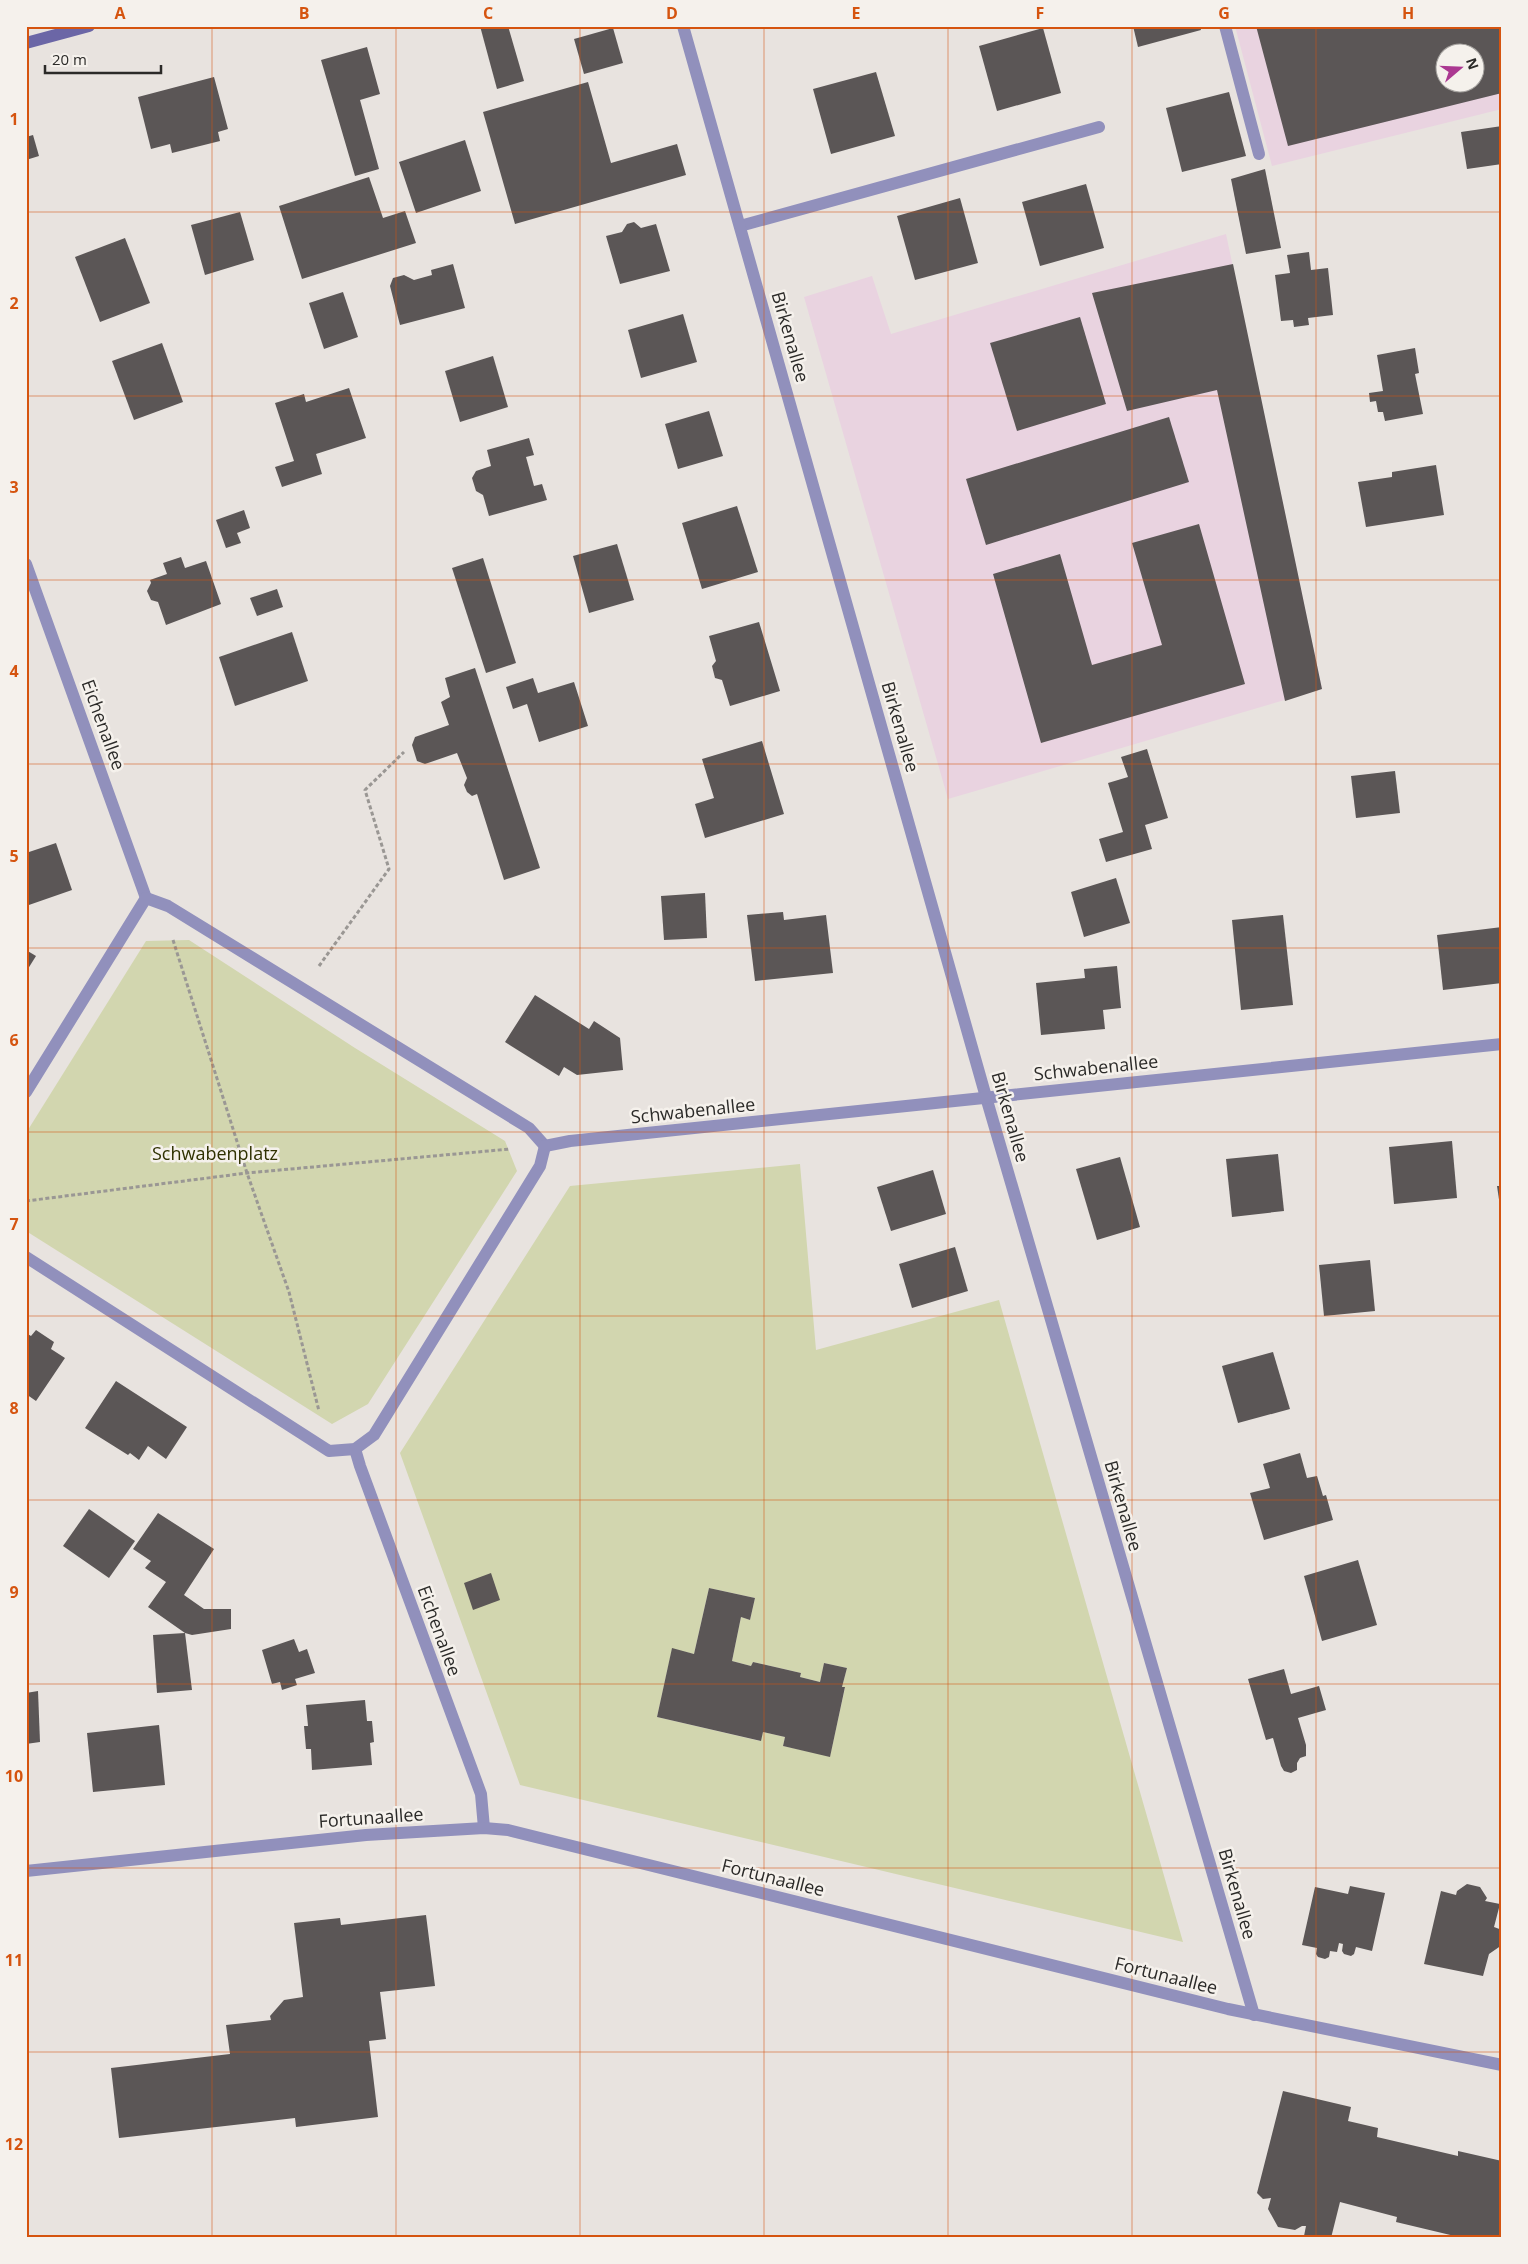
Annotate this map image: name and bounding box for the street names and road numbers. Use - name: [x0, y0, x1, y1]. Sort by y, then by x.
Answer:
- street label: Birkenallee: [767, 289, 815, 385]
- street label: Eichenallee: [76, 676, 131, 773]
- street label: Birkenallee: [877, 679, 925, 775]
- street label: Schwabenallee: [1033, 1049, 1159, 1085]
- street label: Birkenallee: [987, 1069, 1035, 1165]
- street label: Schwabenallee: [630, 1092, 756, 1128]
- street label: Birkenallee: [1100, 1458, 1148, 1554]
- street label: Eichenallee: [412, 1582, 467, 1679]
- street label: Fortunaallee: [318, 1801, 424, 1833]
- street label: Birkenallee: [1214, 1846, 1262, 1942]
- street label: Fortunaallee: [719, 1853, 827, 1901]
- street label: Fortunaallee: [1112, 1951, 1220, 1999]

